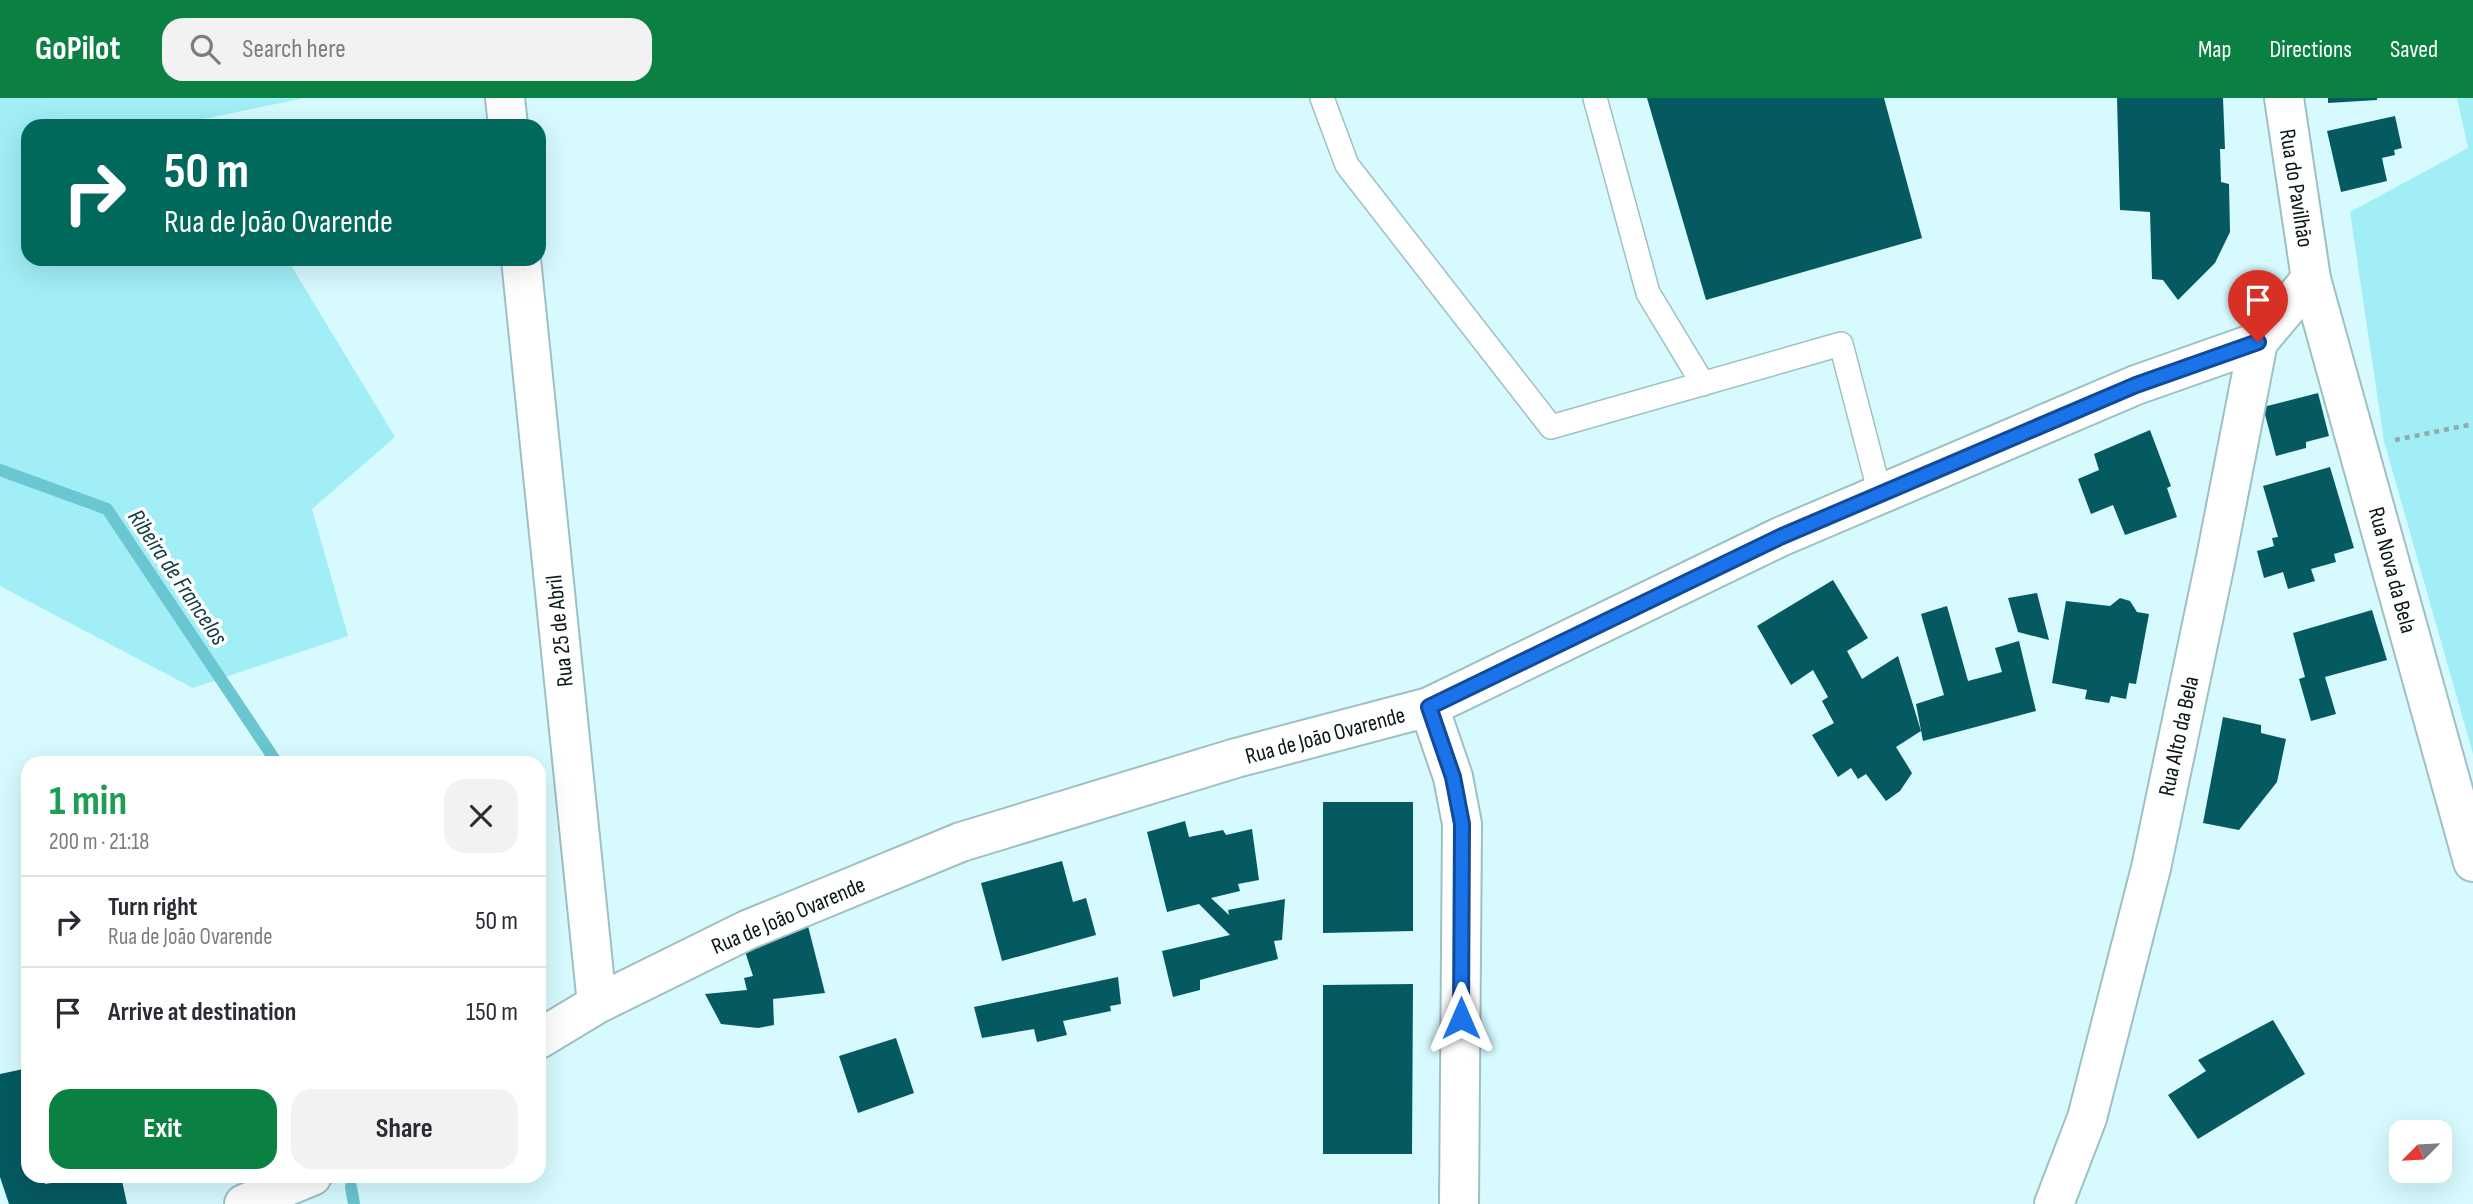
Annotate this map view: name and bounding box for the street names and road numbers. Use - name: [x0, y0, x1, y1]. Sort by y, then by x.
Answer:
- street label: Rua do Pavilhão: [2273, 127, 2319, 249]
- street label: Rua Nova da Bela: [2362, 504, 2422, 636]
- street label: Rua 25 de Abril: [540, 574, 580, 688]
- street label: Rua Alto da Bela: [2153, 674, 2205, 799]
- street label: Rua de João Ovarende: [1242, 701, 1408, 771]
- street label: Rua de João Ovarende: [707, 871, 870, 961]

